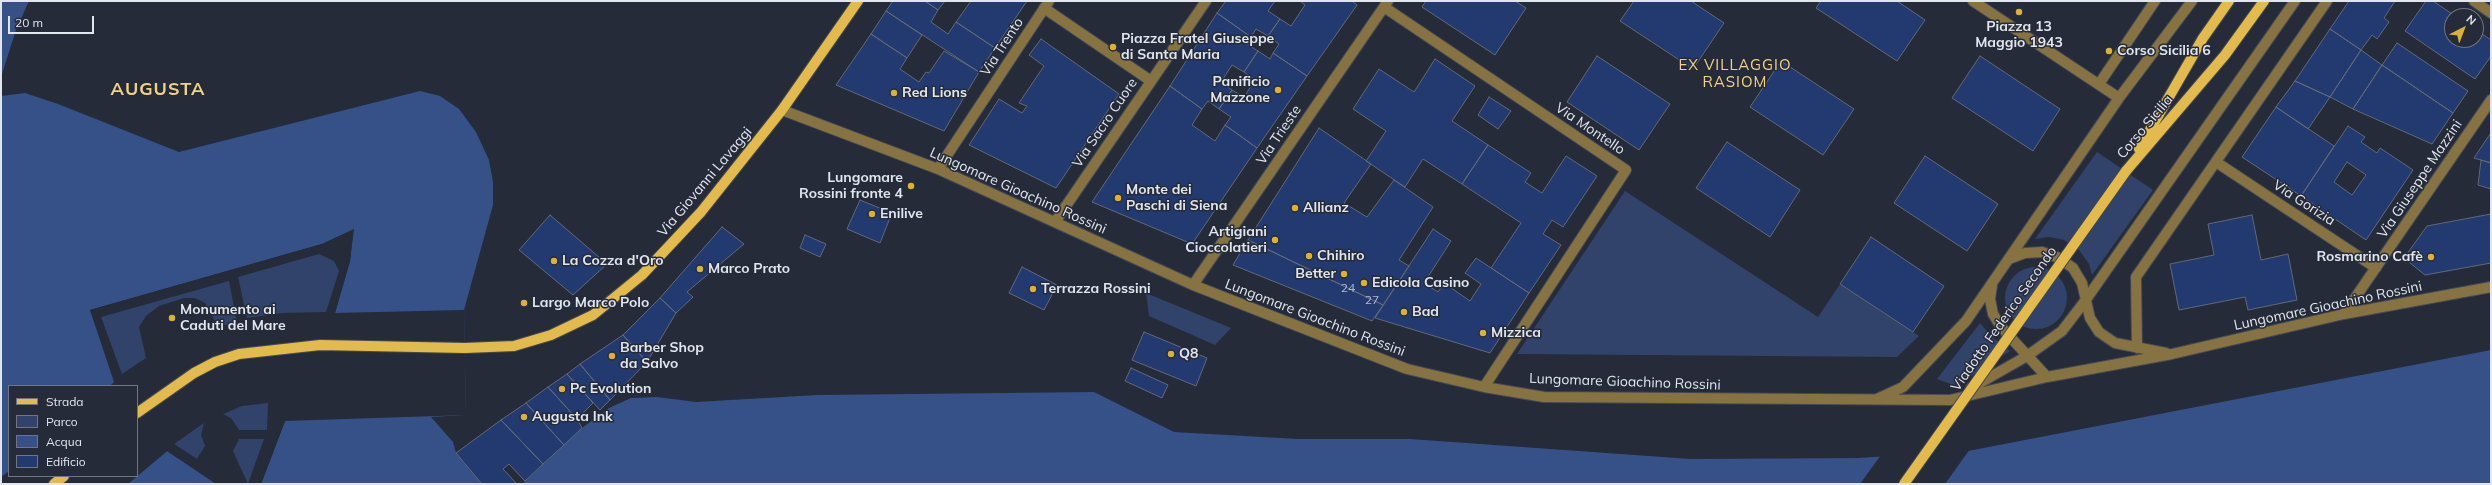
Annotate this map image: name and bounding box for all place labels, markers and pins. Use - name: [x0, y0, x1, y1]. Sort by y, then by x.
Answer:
- marker: Piazza 13 Maggio 1943: [2014, 7, 2024, 17]
- place label: Piazza 13 Maggio 1943: [1975, 19, 2063, 52]
- place label: Piazza Fratel Giuseppe di Santa Maria: [1121, 31, 1274, 64]
- marker: Piazza Fratel Giuseppe di Santa Maria: [1108, 42, 1118, 52]
- place label: Corso Sicilia 6: [2117, 43, 2211, 59]
- marker: Corso Sicilia 6: [2104, 46, 2114, 56]
- place label: Panificio Mazzone: [1210, 74, 1270, 106]
- place label: Red Lions: [902, 85, 967, 101]
- marker: Panificio Mazzone: [1273, 85, 1283, 95]
- marker: Red Lions: [889, 88, 899, 98]
- place label: Lungomare Rossini fronte 4: [799, 170, 903, 202]
- marker: Lungomare Rossini fronte 4: [906, 181, 916, 191]
- place label: Monte dei Paschi di Siena: [1126, 182, 1227, 214]
- marker: Monte dei Paschi di Siena: [1113, 193, 1123, 203]
- place label: Allianz: [1303, 200, 1349, 216]
- marker: Allianz: [1290, 203, 1300, 213]
- place label: Enilive: [880, 206, 923, 222]
- marker: Enilive: [867, 209, 877, 219]
- place label: Artigiani Cioccolatieri: [1185, 224, 1267, 256]
- marker: Artigiani Cioccolatieri: [1270, 235, 1280, 245]
- place label: Chihiro: [1317, 248, 1364, 264]
- place label: Rosmarino Cafè: [2316, 249, 2423, 265]
- marker: Chihiro: [1304, 251, 1314, 261]
- marker: Rosmarino Cafè: [2426, 252, 2436, 262]
- place label: La Cozza d'Oro: [562, 253, 664, 269]
- marker: La Cozza d'Oro: [549, 256, 559, 266]
- place label: Marco Prato: [708, 261, 790, 277]
- marker: Marco Prato: [695, 264, 705, 274]
- place label: Better: [1295, 266, 1336, 282]
- marker: Better: [1339, 269, 1349, 279]
- place label: Edicola Casino: [1372, 275, 1469, 291]
- marker: Edicola Casino: [1359, 278, 1369, 288]
- place label: Terrazza Rossini: [1041, 281, 1151, 297]
- marker: Terrazza Rossini: [1028, 284, 1038, 294]
- place label: Largo Marco Polo: [532, 295, 649, 311]
- marker: Largo Marco Polo: [519, 298, 529, 308]
- place label: Monumento ai Caduti del Mare: [180, 302, 286, 334]
- place label: Bad: [1412, 304, 1439, 320]
- marker: Bad: [1399, 307, 1409, 317]
- marker: Monumento ai Caduti del Mare: [167, 313, 177, 323]
- place label: Mizzica: [1491, 325, 1541, 341]
- marker: Mizzica: [1478, 328, 1488, 338]
- place label: Barber Shop da Salvo: [620, 340, 704, 372]
- place label: Q8: [1179, 346, 1198, 362]
- marker: Q8: [1166, 349, 1176, 359]
- marker: Barber Shop da Salvo: [607, 351, 617, 361]
- place label: Pc Evolution: [570, 381, 652, 397]
- marker: Pc Evolution: [557, 384, 567, 394]
- place label: Augusta Ink: [532, 409, 613, 425]
- marker: Augusta Ink: [519, 412, 529, 422]

